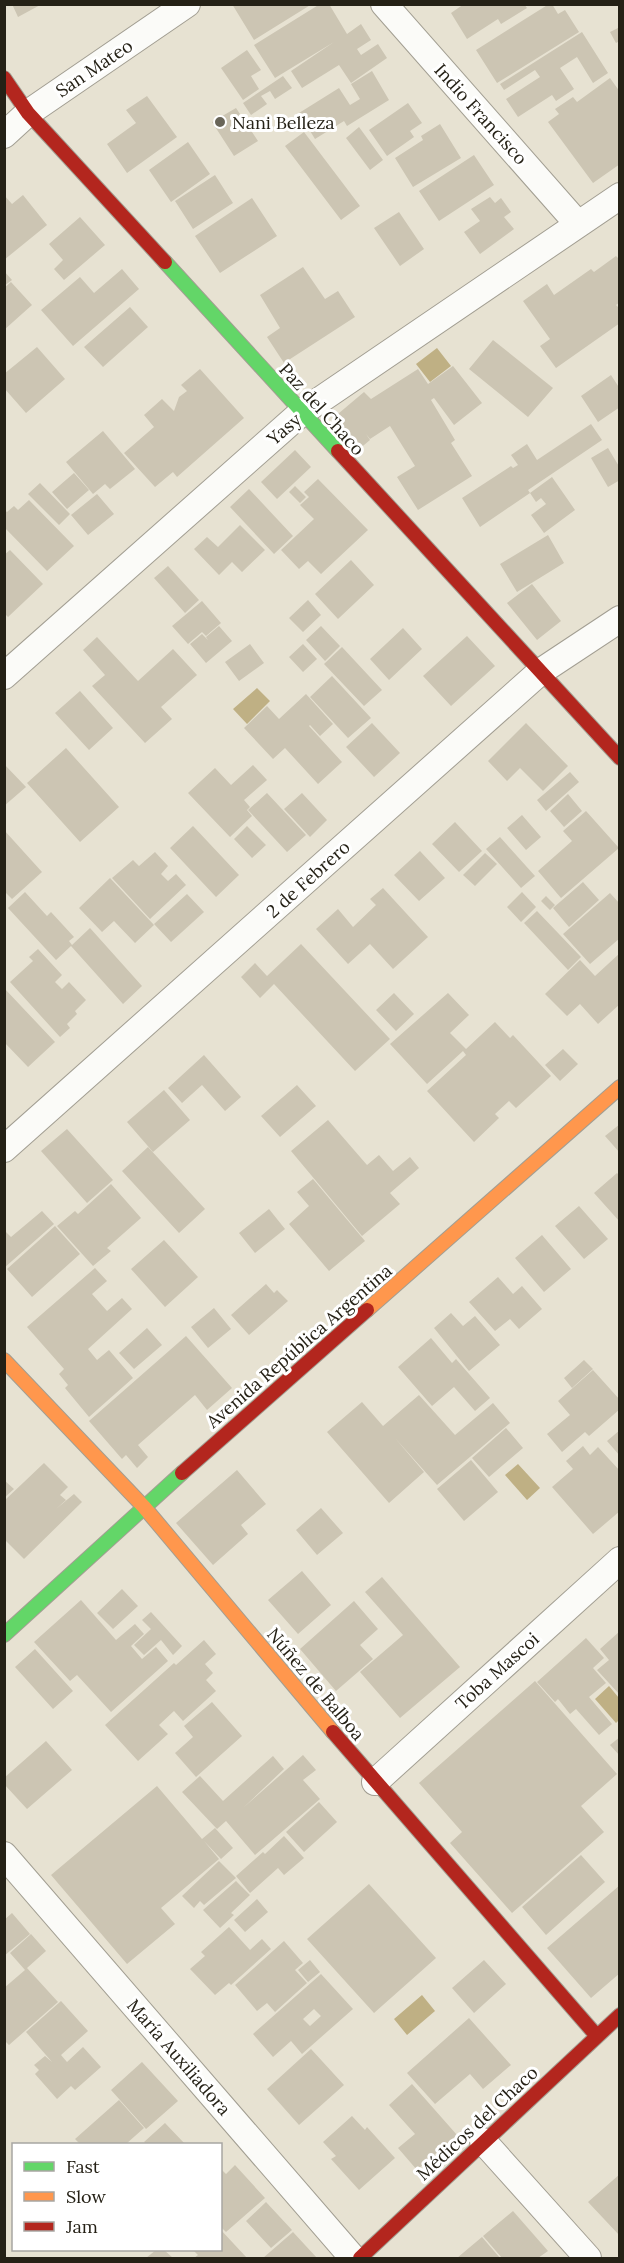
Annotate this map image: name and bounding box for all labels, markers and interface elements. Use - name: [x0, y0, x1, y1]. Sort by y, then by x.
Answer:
- street label: San Mateo: [51, 34, 137, 102]
- street label: Indio Francisco: [429, 59, 533, 169]
- place label: Nani Belleza: [232, 111, 335, 134]
- marker: Nani Belleza: [213, 115, 227, 129]
- street label: Paz del Chaco: [274, 358, 370, 460]
- street label: Yasy: [261, 408, 306, 451]
- street label: 2 de Febrero: [261, 835, 355, 923]
- street label: Avenida República Argentina: [201, 1259, 397, 1434]
- street label: Núñez de Balboa: [262, 1623, 370, 1745]
- street label: Toba Mascoi: [450, 1627, 544, 1715]
- street label: María Auxiliadora: [122, 1994, 236, 2120]
- street label: Médicos del Chaco: [411, 2061, 543, 2185]
- legend: [12, 2143, 222, 2251]
- text: Fast: [66, 2155, 100, 2178]
- text: Slow: [66, 2185, 106, 2208]
- text: Jam: [65, 2215, 98, 2238]

